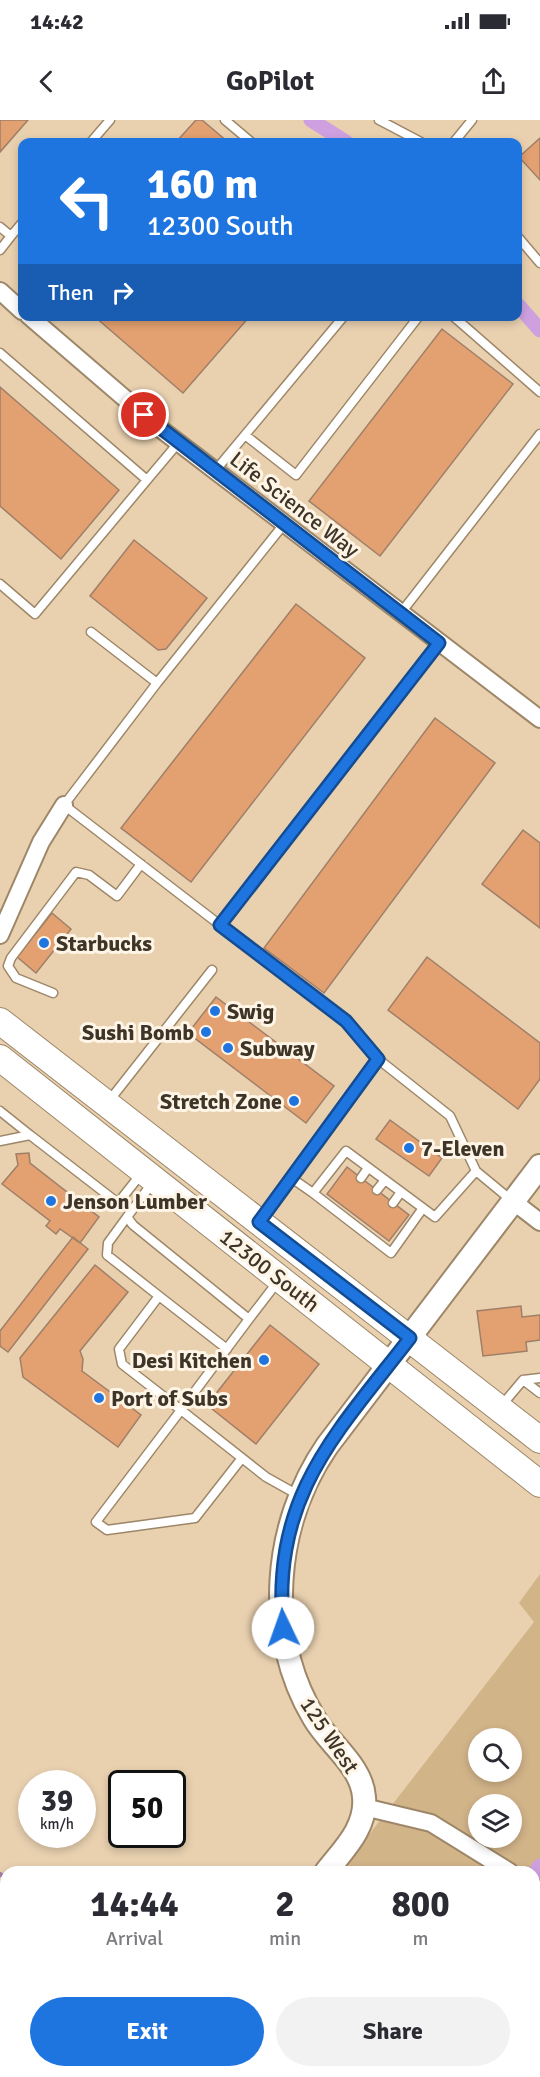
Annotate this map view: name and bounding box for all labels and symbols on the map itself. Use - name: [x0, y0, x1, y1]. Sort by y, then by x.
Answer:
- pin: [118, 389, 169, 440]
- street label: Life Science Way: [225, 445, 365, 564]
- place label: Starbucks: [56, 930, 152, 957]
- marker: Starbucks: [37, 936, 51, 950]
- place label: Swig: [227, 998, 275, 1025]
- marker: Swig: [208, 1004, 222, 1018]
- place label: Sushi Bomb: [82, 1019, 194, 1046]
- marker: Sushi Bomb: [199, 1025, 213, 1039]
- place label: Subway: [240, 1035, 315, 1062]
- marker: Subway: [221, 1041, 235, 1055]
- place label: Stretch Zone: [160, 1088, 282, 1115]
- marker: Stretch Zone: [287, 1094, 301, 1108]
- place label: 7-Eleven: [421, 1135, 504, 1162]
- marker: 7-Eleven: [402, 1141, 416, 1155]
- place label: Jenson Lumber: [63, 1188, 207, 1215]
- marker: Jenson Lumber: [44, 1194, 58, 1208]
- street label: 12300 South: [214, 1223, 325, 1318]
- place label: Desi Kitchen: [132, 1347, 252, 1374]
- marker: Desi Kitchen: [257, 1353, 271, 1367]
- place label: Port of Subs: [111, 1385, 228, 1412]
- marker: Port of Subs: [92, 1391, 106, 1405]
- position arrow: [251, 1596, 315, 1660]
- street label: 125 West: [294, 1692, 365, 1779]
- speed limit sign: 50: [108, 1770, 186, 1848]

